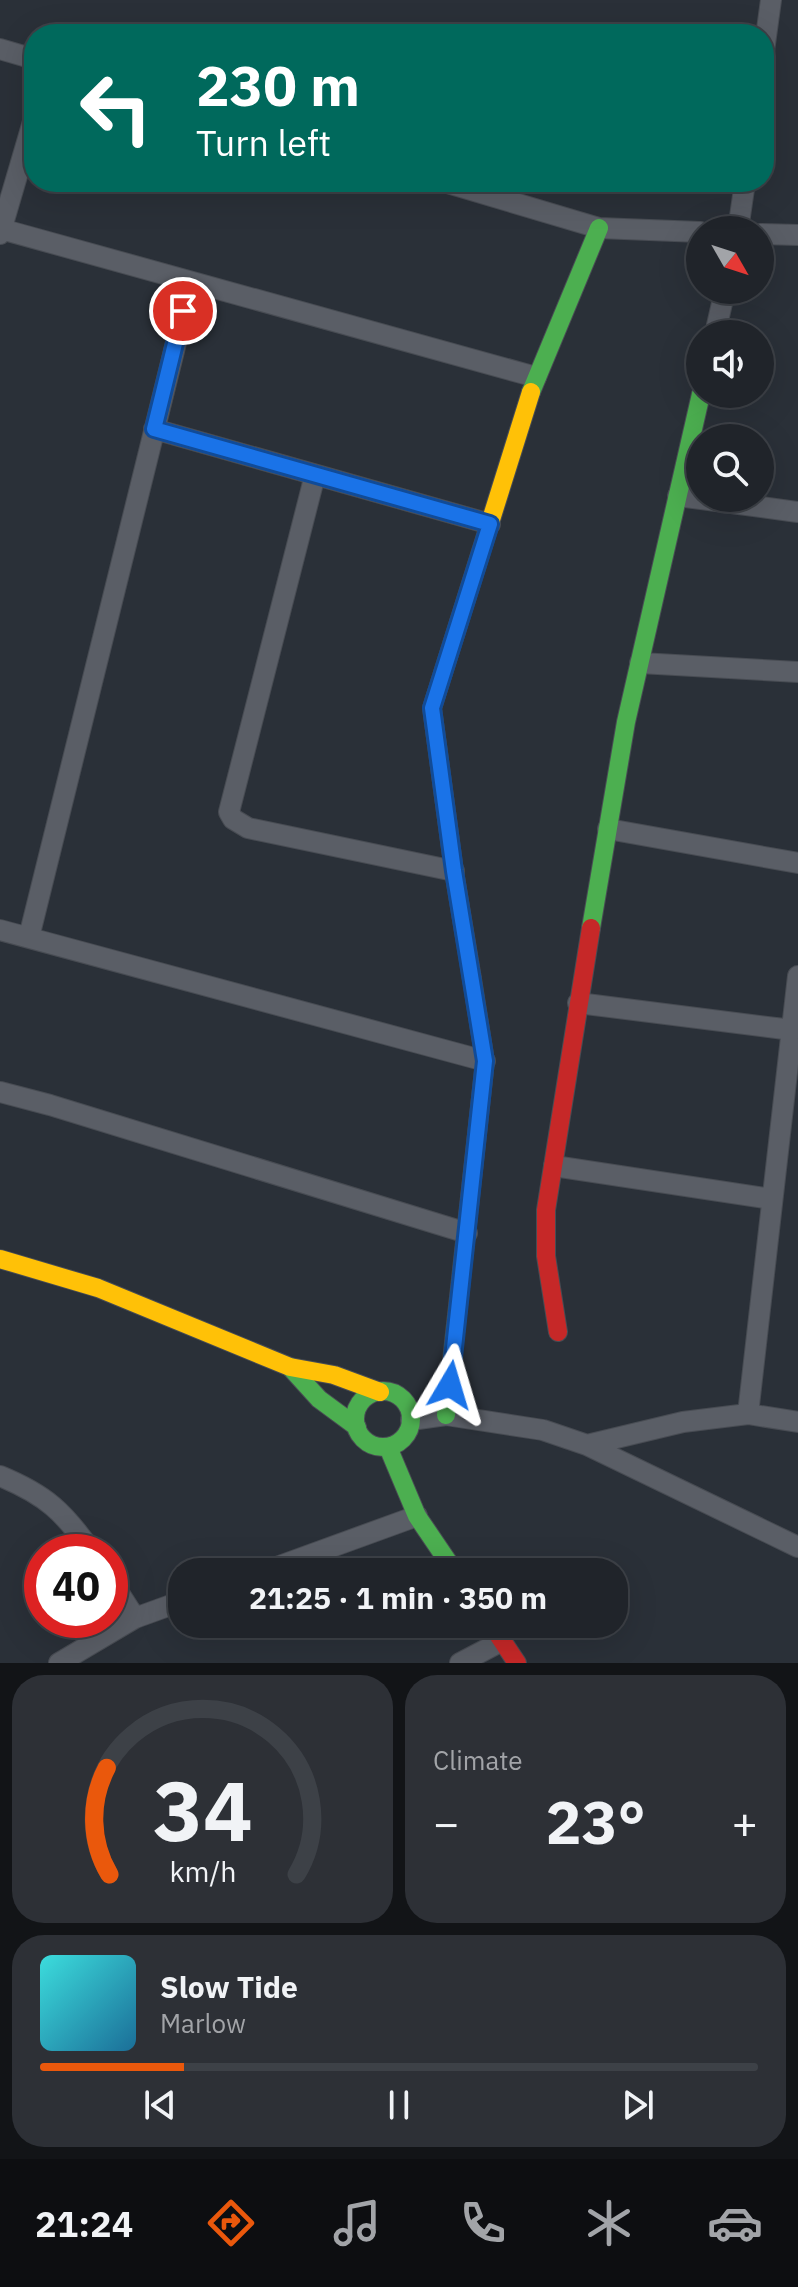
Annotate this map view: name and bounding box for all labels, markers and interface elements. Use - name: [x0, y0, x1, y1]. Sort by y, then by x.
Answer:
- text: 230 m: [196, 49, 360, 121]
- icon: left: [64, 56, 168, 160]
- text: Turn left: [196, 119, 331, 166]
- north arrow: [686, 216, 774, 304]
- map controls: [686, 216, 774, 512]
- pin: [149, 277, 217, 345]
- icon: arrive: [161, 289, 205, 333]
- button: sound: [686, 320, 774, 408]
- button: search: [686, 424, 774, 512]
- position arrow: [408, 1343, 492, 1427]
- speed limit sign: 40: [24, 1534, 128, 1638]
- text: 21:25 · 1 min · 350 m: [249, 1578, 547, 1617]
- text: Climate: [433, 1743, 523, 1777]
- text: 34: [153, 1756, 252, 1864]
- text: 23°: [545, 1782, 646, 1861]
- text: −: [433, 1794, 459, 1851]
- text: +: [732, 1794, 758, 1851]
- text: km/h: [169, 1853, 236, 1890]
- text: Slow Tide: [160, 1967, 298, 2006]
- text: Marlow: [160, 2006, 246, 2040]
- icon: previous: [138, 2083, 182, 2127]
- icon: pause: [377, 2083, 421, 2127]
- icon: next: [616, 2083, 660, 2127]
- icon: directions: [203, 2195, 259, 2251]
- icon: music: [329, 2195, 385, 2251]
- icon: phone: [455, 2195, 511, 2251]
- icon: climate: [581, 2195, 637, 2251]
- icon: car: [707, 2195, 763, 2251]
- text: 21:24: [35, 2200, 133, 2247]

